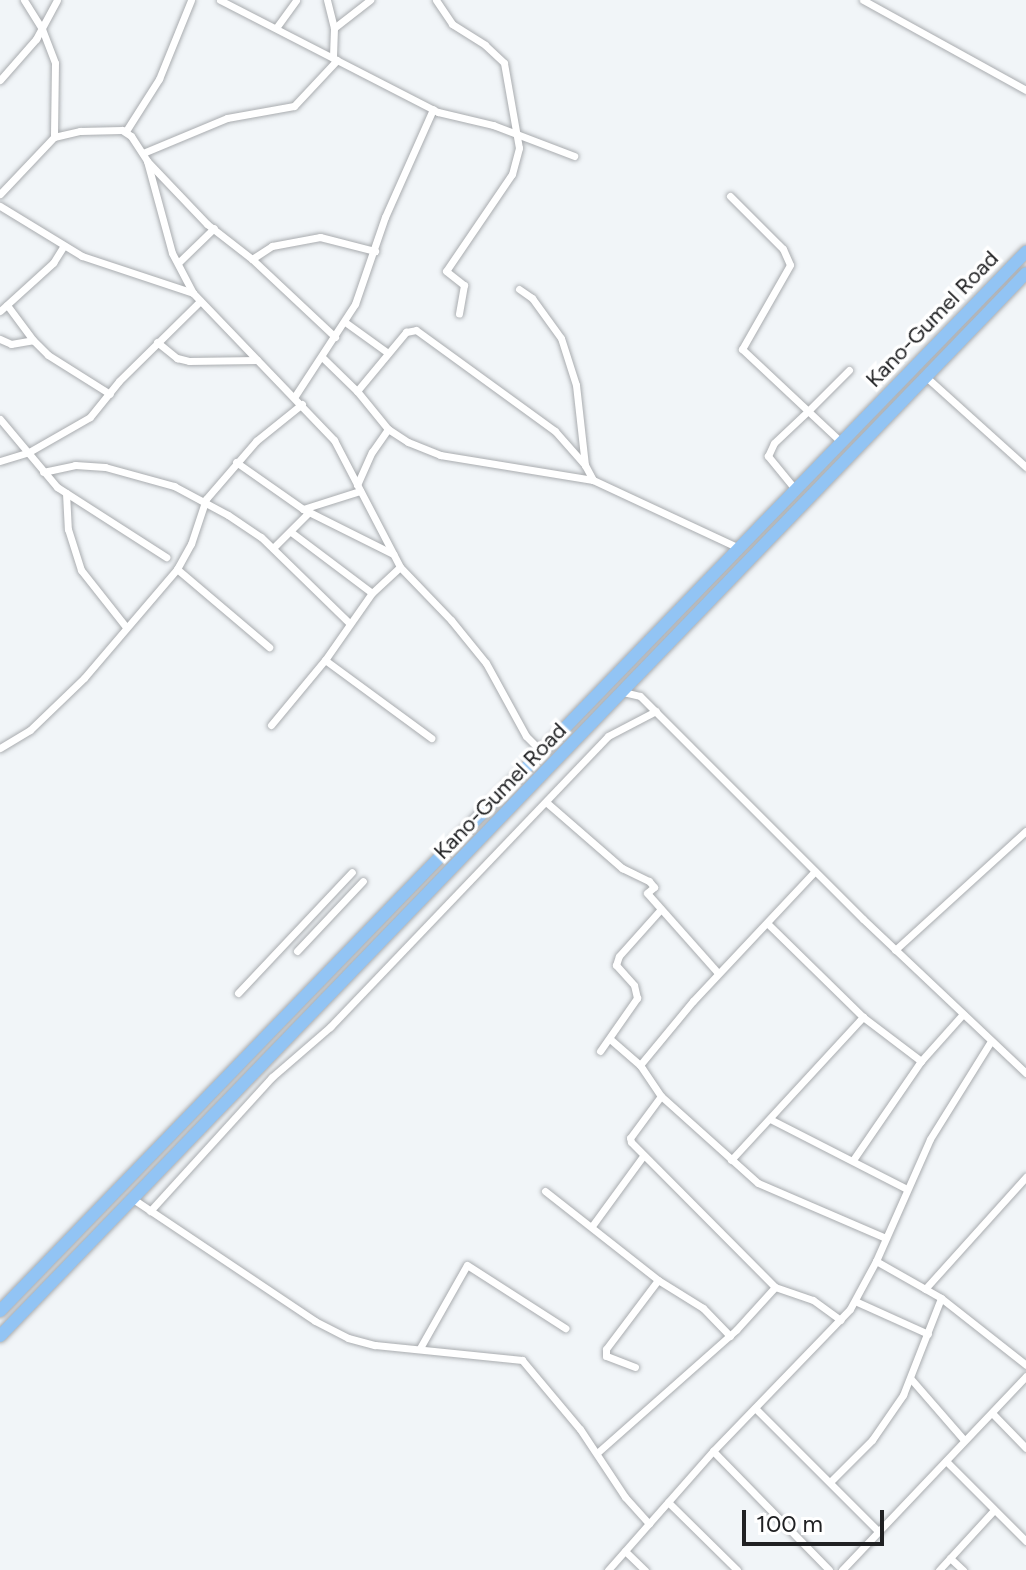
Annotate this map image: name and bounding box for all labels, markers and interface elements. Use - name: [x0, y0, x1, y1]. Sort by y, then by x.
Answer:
- street label: Kano-Gumel Road: [860, 245, 1004, 393]
- street label: Kano-Gumel Road: [428, 717, 572, 865]
- scale bar: [746, 1494, 888, 1544]
- text: 100 m: [756, 1509, 823, 1538]

